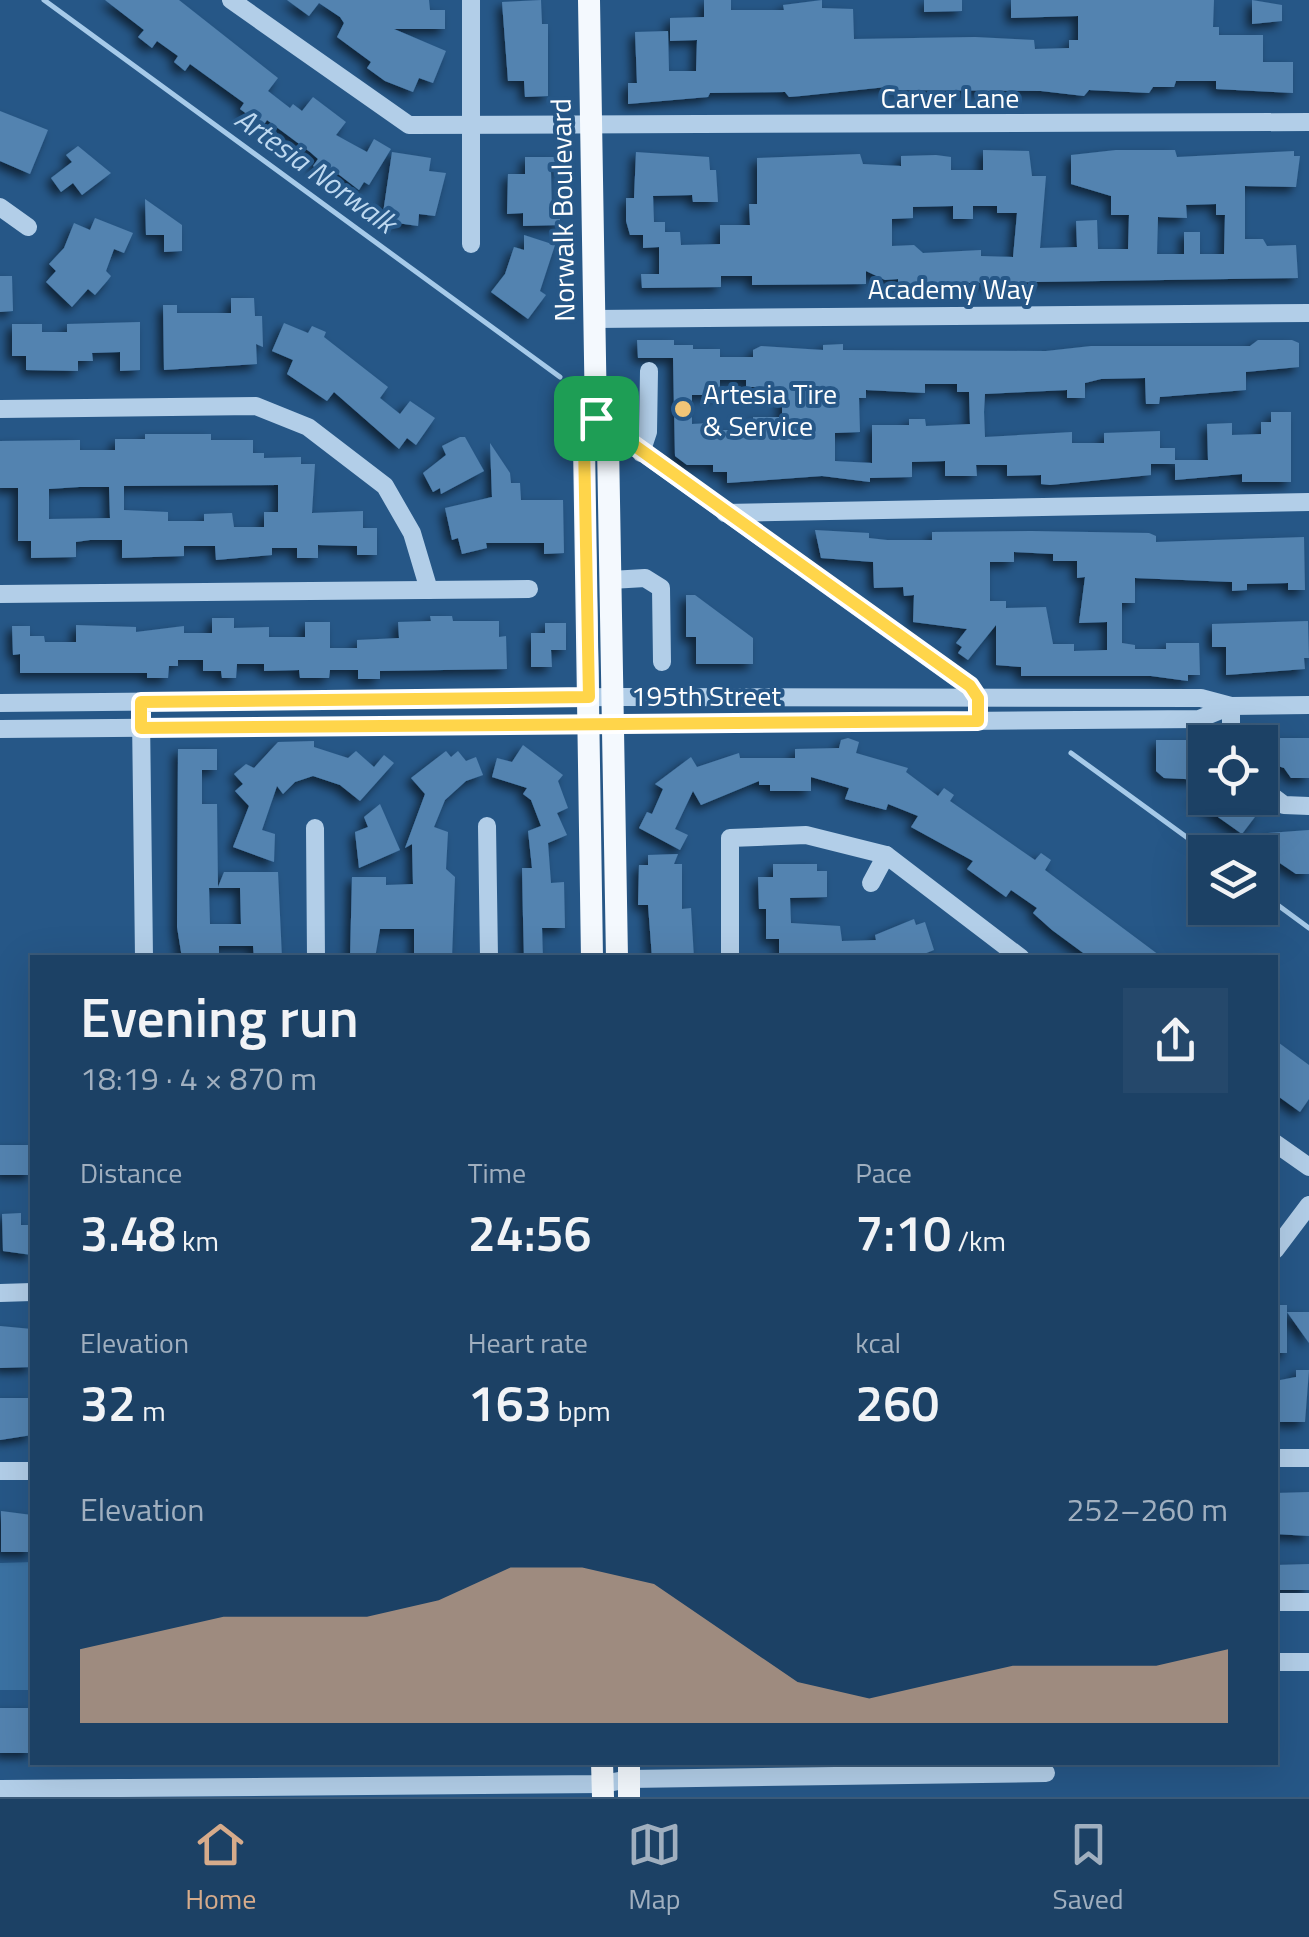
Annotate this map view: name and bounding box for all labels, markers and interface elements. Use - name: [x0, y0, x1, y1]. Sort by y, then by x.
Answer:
- street label: Carver Lane: [881, 76, 1019, 119]
- water label: Artesia Norwalk: [226, 96, 409, 247]
- street label: Norwalk Boulevard: [539, 98, 585, 322]
- street label: Academy Way: [868, 267, 1034, 310]
- place label: Artesia Tire & Service: [703, 372, 837, 447]
- pin: [554, 376, 639, 461]
- icon: arrive: [569, 391, 624, 446]
- marker: Artesia Tire & Service: [672, 398, 694, 420]
- street label: 195th Street: [631, 674, 781, 717]
- map controls: [1188, 725, 1278, 925]
- button: locate: [1188, 725, 1278, 815]
- button: layers: [1188, 835, 1278, 925]
- text: Evening run: [80, 975, 359, 1058]
- button: share: [1123, 988, 1228, 1093]
- text: 18:19 · 4 × 870 m: [80, 1054, 317, 1102]
- text: Distance: [80, 1151, 182, 1194]
- text: Time: [468, 1151, 526, 1194]
- text: Pace: [855, 1151, 912, 1194]
- text: 3.48: [80, 1194, 176, 1270]
- text: 24:56: [468, 1194, 592, 1270]
- text: 7:10: [855, 1194, 951, 1270]
- text: km: [176, 1219, 219, 1262]
- text: /km: [951, 1219, 1006, 1262]
- text: Elevation: [80, 1321, 189, 1364]
- text: Heart rate: [468, 1321, 588, 1364]
- text: kcal: [855, 1321, 901, 1364]
- text: 32: [80, 1364, 136, 1440]
- text: 163: [468, 1364, 552, 1440]
- text: 260: [855, 1364, 939, 1440]
- text: m: [136, 1389, 166, 1432]
- text: bpm: [552, 1389, 611, 1432]
- text: Elevation: [80, 1485, 204, 1533]
- text: 252–260 m: [1066, 1485, 1228, 1533]
- tab: Home: [185, 1817, 256, 1920]
- tab: Map: [627, 1817, 682, 1920]
- tab: Saved: [1052, 1817, 1124, 1920]

